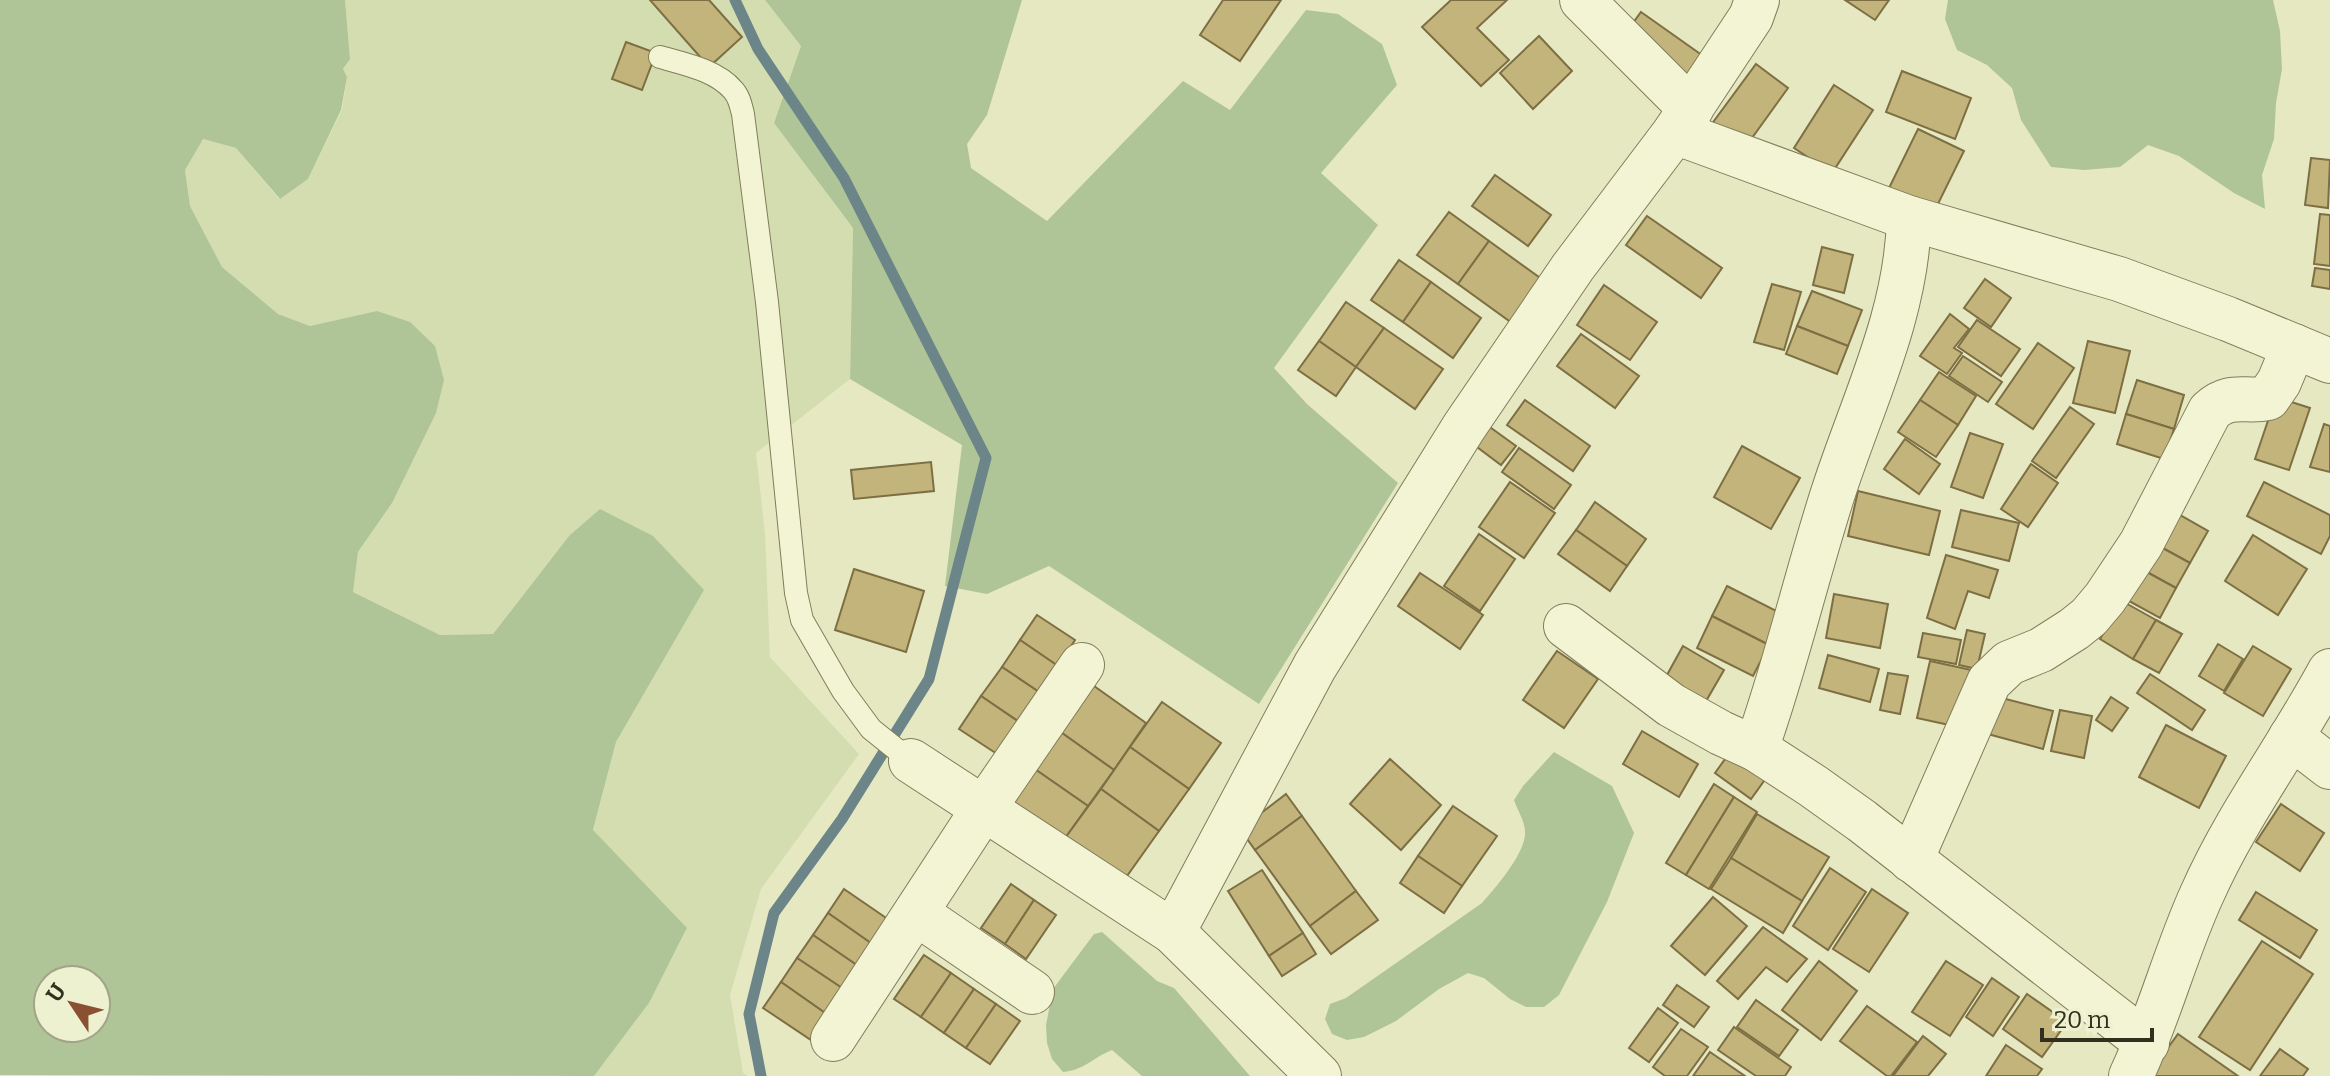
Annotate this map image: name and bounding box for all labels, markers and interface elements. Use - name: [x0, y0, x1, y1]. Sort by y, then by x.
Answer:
- north arrow: [32, 964, 112, 1044]
- text: U: [40, 978, 72, 1007]
- scale bar: [2042, 992, 2152, 1042]
- text: 20 m: [2054, 1006, 2110, 1034]

